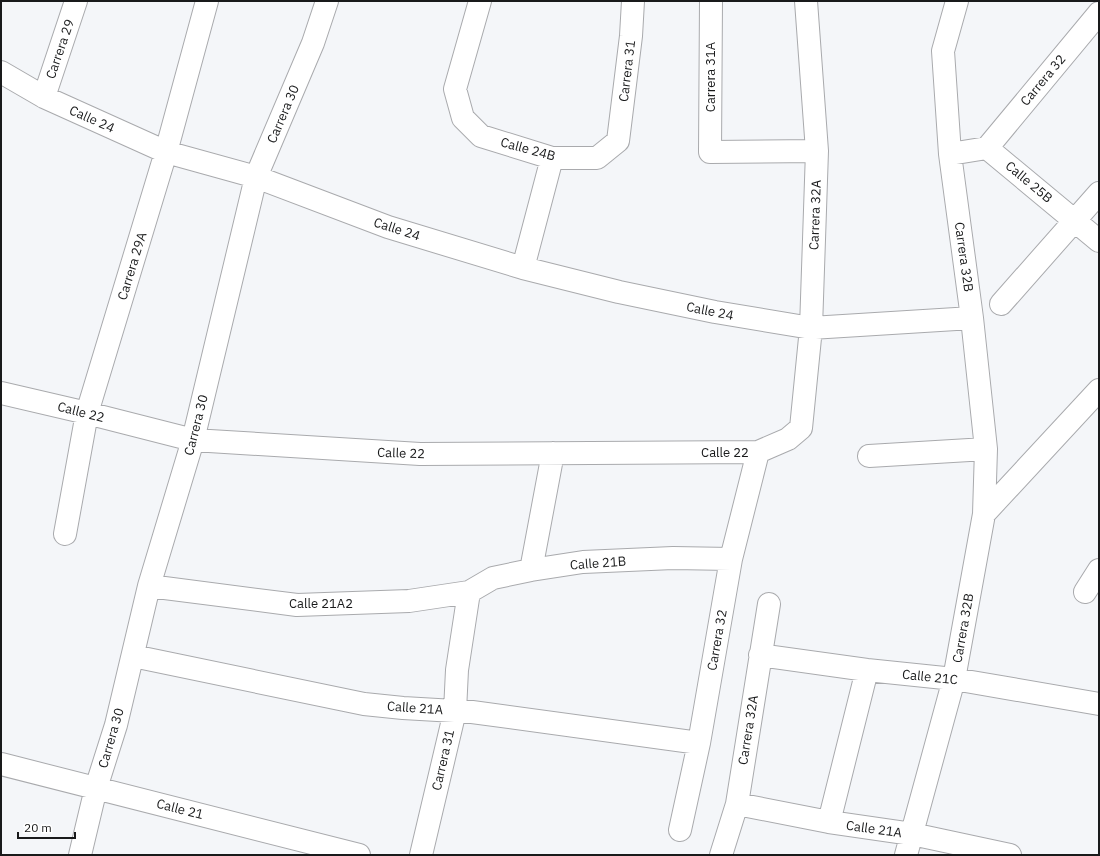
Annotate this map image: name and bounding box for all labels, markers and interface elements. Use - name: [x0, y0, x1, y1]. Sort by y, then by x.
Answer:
- street label: Carrera 29: [42, 17, 78, 81]
- street label: Carrera 31: [615, 39, 639, 103]
- street label: Carrera 31A: [702, 41, 719, 112]
- street label: Carrera 32: [1017, 51, 1069, 109]
- street label: Carrera 30: [263, 82, 303, 146]
- street label: Calle 24: [67, 102, 117, 137]
- street label: Calle 24B: [499, 134, 557, 164]
- street label: Calle 25B: [1002, 157, 1056, 207]
- street label: Carrera 32A: [805, 179, 825, 250]
- street label: Calle 24: [372, 214, 423, 245]
- street label: Carrera 32B: [951, 221, 977, 293]
- street label: Carrera 29A: [114, 229, 151, 302]
- street label: Calle 24: [685, 298, 735, 324]
- street label: Carrera 30: [180, 393, 212, 457]
- street label: Calle 22: [56, 398, 106, 426]
- street label: Calle 22: [377, 444, 425, 462]
- street label: Calle 22: [701, 444, 749, 461]
- street label: Calle 21B: [569, 553, 627, 573]
- street label: Carrera 32B: [949, 592, 977, 664]
- street label: Calle 21A2: [289, 595, 353, 612]
- street label: Carrera 32: [703, 608, 731, 672]
- street label: Calle 21C: [901, 666, 959, 688]
- street label: Carrera 32A: [734, 693, 762, 766]
- street label: Calle 21A: [386, 698, 444, 718]
- street label: Carrera 30: [94, 706, 128, 770]
- street label: Carrera 31: [428, 728, 458, 792]
- street label: Calle 21: [155, 795, 205, 823]
- scale bar: [18, 814, 75, 840]
- street label: Calle 21A: [845, 817, 904, 841]
- text: 20 m: [24, 820, 52, 835]

